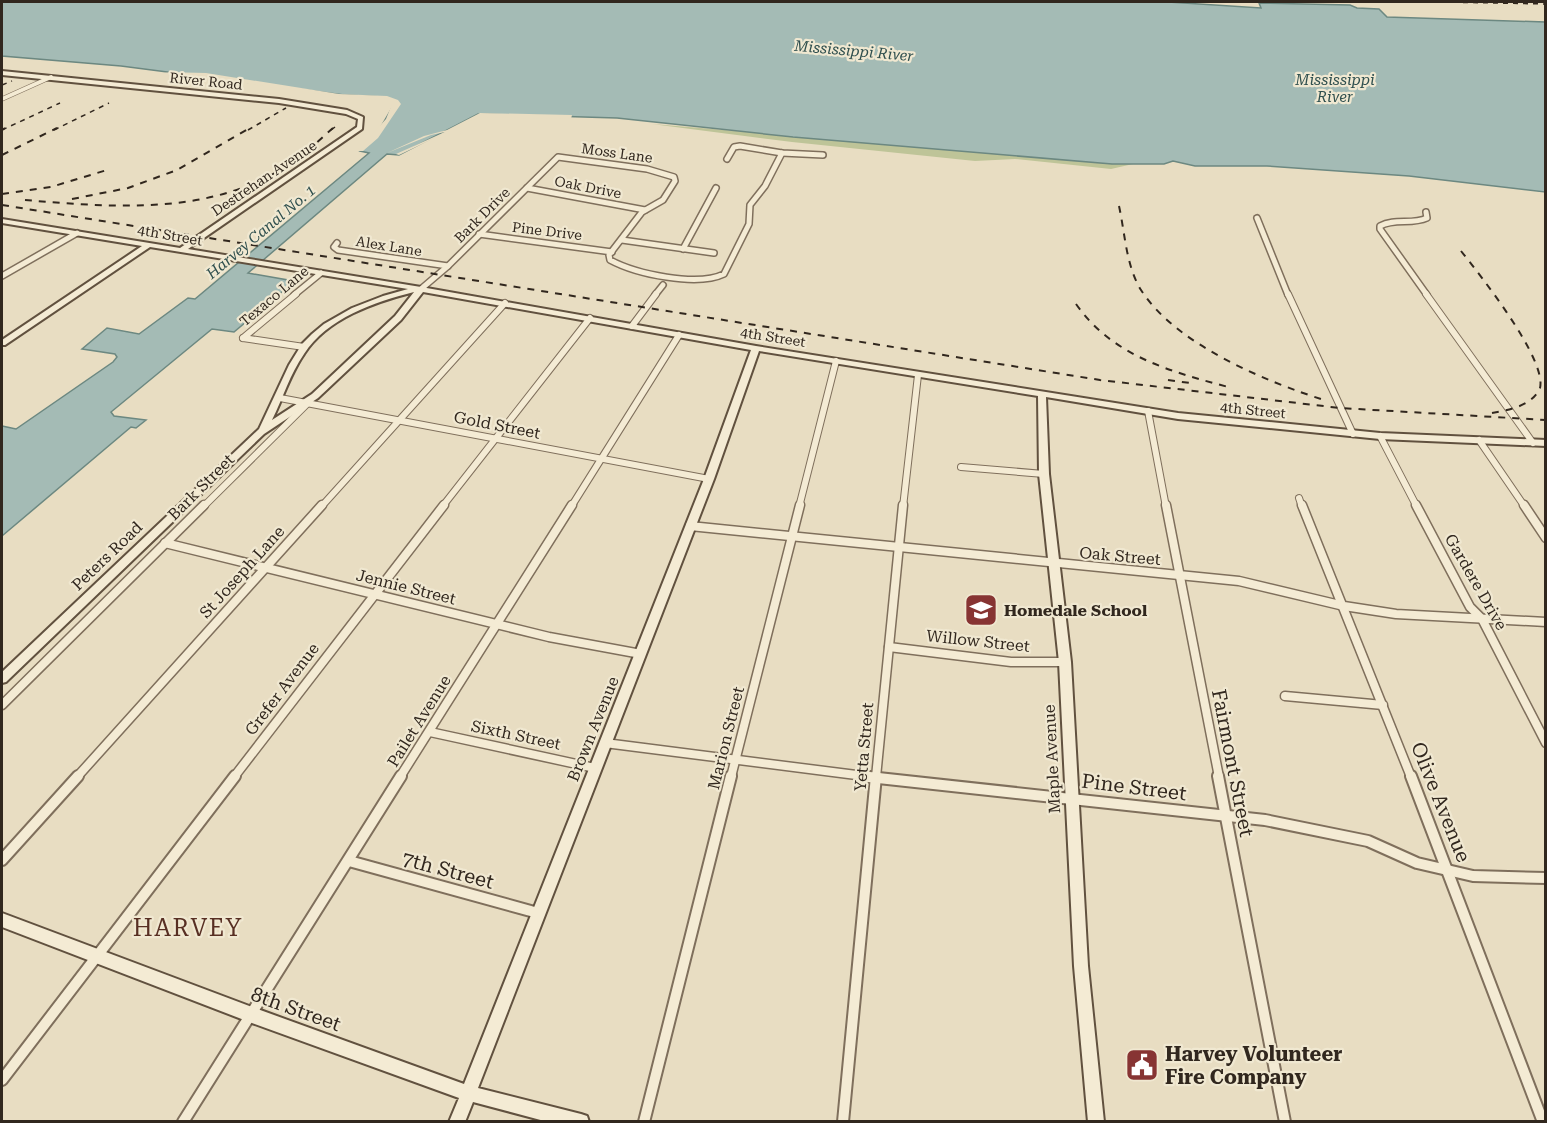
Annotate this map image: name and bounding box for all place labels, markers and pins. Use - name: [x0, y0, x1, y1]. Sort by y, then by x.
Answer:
- school or university icon: Homedale School: [963, 592, 999, 628]
- place label: Homedale School: [1004, 601, 1148, 620]
- place label: Harvey Volunteer Fire Company: [1165, 1042, 1342, 1089]
- public building icon: Harvey Volunteer Fire Company: [1124, 1047, 1160, 1083]

